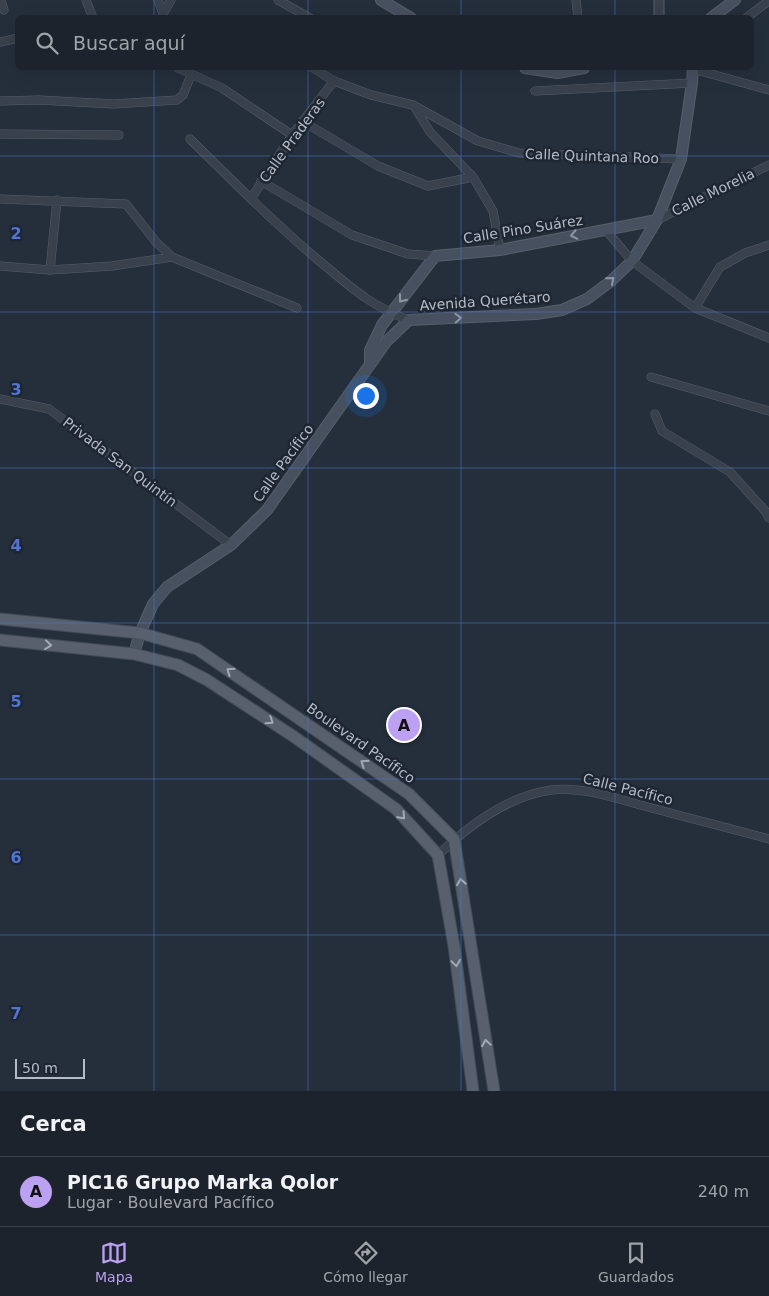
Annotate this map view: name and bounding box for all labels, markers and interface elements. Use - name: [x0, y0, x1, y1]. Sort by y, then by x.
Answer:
- search box: [15, 15, 754, 70]
- icon: search: [33, 29, 61, 57]
- text: Buscar aquí: [73, 32, 185, 54]
- street label: Calle Praderas: [256, 94, 328, 186]
- street label: Calle Quintana Roo: [525, 146, 659, 166]
- street label: Calle Morelia: [669, 165, 757, 219]
- street label: Calle Pino Suárez: [462, 212, 584, 246]
- text: 2: [10, 224, 22, 243]
- one-way arrow: [570, 230, 579, 240]
- one-way arrow: [606, 277, 615, 286]
- street label: Avenida Querétaro: [419, 288, 551, 314]
- one-way arrow: [399, 293, 408, 303]
- one-way arrow: [454, 312, 462, 323]
- text: 3: [10, 380, 22, 399]
- your location: [353, 383, 379, 409]
- street label: Privada San Quintín: [60, 414, 180, 510]
- street label: Calle Pacífico: [249, 421, 317, 505]
- text: 4: [10, 536, 22, 555]
- one-way arrow: [45, 639, 53, 650]
- one-way arrow: [226, 668, 236, 677]
- text: 5: [10, 692, 22, 711]
- street label: Boulevard Pacífico: [304, 700, 418, 786]
- pin: A: [388, 706, 420, 744]
- one-way arrow: [265, 715, 274, 725]
- one-way arrow: [360, 760, 370, 769]
- street label: Calle Pacífico: [581, 770, 675, 808]
- one-way arrow: [396, 811, 405, 820]
- text: 6: [10, 848, 22, 867]
- one-way arrow: [456, 878, 466, 887]
- one-way arrow: [451, 959, 461, 967]
- text: 7: [10, 1004, 22, 1023]
- one-way arrow: [481, 1038, 492, 1046]
- scale bar: [15, 1056, 85, 1079]
- text: 50 m: [22, 1060, 58, 1076]
- text: Cerca: [20, 1112, 87, 1136]
- text: PIC16 Grupo Marka Qolor: [67, 1171, 338, 1193]
- text: A: [30, 1182, 42, 1201]
- text: 240 m: [698, 1182, 749, 1201]
- text: Lugar · Boulevard Pacífico: [67, 1193, 274, 1212]
- tab: Mapa: [95, 1239, 133, 1285]
- tab: Cómo llegar: [323, 1239, 408, 1285]
- tab: Guardados: [598, 1239, 674, 1285]

